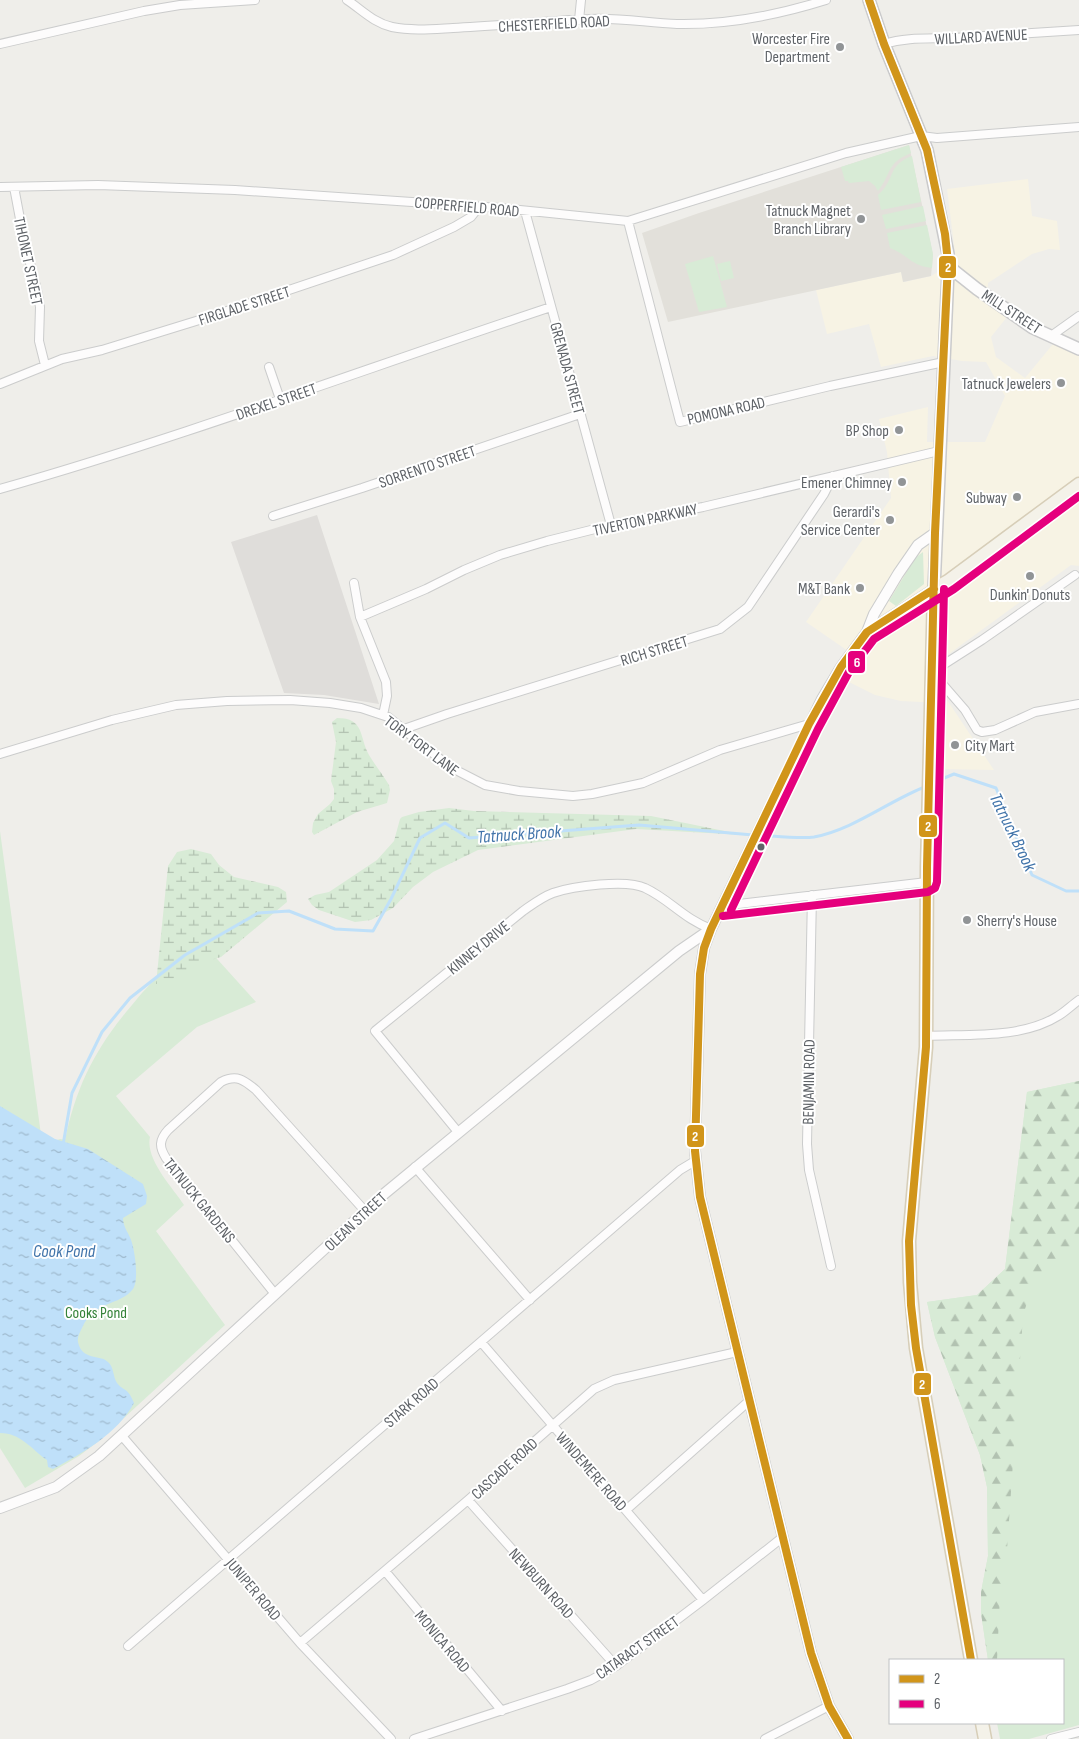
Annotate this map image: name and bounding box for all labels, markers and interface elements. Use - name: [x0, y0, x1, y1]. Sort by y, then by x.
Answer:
- street label: CHESTERFIELD ROAD: [498, 12, 611, 37]
- street label: WILLARD AVENUE: [934, 26, 1028, 49]
- place label: Worcester Fire Department: [752, 30, 830, 67]
- marker: Worcester Fire Department: [834, 41, 846, 53]
- street label: COPPERFIELD ROAD: [414, 193, 520, 222]
- place label: Tatnuck Magnet Branch Library: [766, 202, 851, 239]
- marker: Tatnuck Magnet Branch Library: [855, 213, 867, 225]
- street label: TIHONET STREET: [9, 215, 46, 308]
- line badge: 2: [938, 255, 957, 279]
- text: 2: [945, 259, 951, 276]
- street label: FIRGLADE STREET: [196, 283, 293, 330]
- street label: MILL STREET: [978, 286, 1045, 339]
- street label: GRENADA STREET: [545, 320, 588, 417]
- place label: Tatnuck Jewelers: [961, 375, 1051, 394]
- marker: Tatnuck Jewelers: [1055, 377, 1067, 389]
- street label: DREXEL STREET: [234, 380, 320, 425]
- street label: POMONA ROAD: [686, 393, 767, 430]
- place label: BP Shop: [846, 422, 889, 441]
- marker: BP Shop: [893, 424, 905, 436]
- street label: SORRENTO STREET: [377, 442, 479, 493]
- place label: Emener Chimney: [801, 474, 892, 493]
- marker: Emener Chimney: [896, 476, 908, 488]
- place label: Subway: [966, 489, 1007, 508]
- marker: Subway: [1011, 491, 1023, 503]
- street label: TIVERTON PARKWAY: [591, 500, 700, 541]
- place label: Gerardi's Service Center: [801, 503, 880, 540]
- marker: Gerardi's Service Center: [884, 514, 896, 526]
- marker: Dunkin' Donuts: [1024, 570, 1036, 582]
- place label: M&T Bank: [798, 580, 850, 599]
- marker: M&T Bank: [854, 582, 866, 594]
- place label: Dunkin' Donuts: [990, 586, 1070, 605]
- street label: RICH STREET: [618, 632, 691, 671]
- line badge: 6: [847, 650, 866, 674]
- text: 6: [854, 654, 861, 671]
- street label: TORY FORT LANE: [380, 712, 462, 780]
- place label: City Mart: [965, 737, 1015, 756]
- marker: City Mart: [949, 739, 961, 751]
- water label: Tatnuck Brook: [985, 790, 1041, 876]
- line badge: 2: [918, 814, 938, 838]
- text: 2: [925, 818, 931, 835]
- water label: Tatnuck Brook: [476, 821, 563, 848]
- unlabelled marker: [756, 842, 766, 852]
- place label: Sherry's House: [977, 912, 1057, 931]
- marker: Sherry's House: [961, 914, 973, 926]
- street label: KINNEY DRIVE: [444, 917, 514, 979]
- street label: BENJAMIN ROAD: [799, 1039, 820, 1125]
- line badge: 2: [686, 1124, 705, 1148]
- text: 2: [692, 1128, 698, 1145]
- street label: TATNUCK GARDENS: [159, 1155, 239, 1247]
- street label: OLEAN STREET: [321, 1188, 391, 1256]
- water label: Cook Pond: [33, 1241, 96, 1262]
- park label: Cooks Pond: [65, 1304, 127, 1323]
- line badge: 2: [913, 1372, 932, 1396]
- street label: STARK ROAD: [381, 1374, 443, 1432]
- text: 2: [919, 1376, 925, 1393]
- street label: WINDEMERE ROAD: [551, 1428, 630, 1516]
- street label: CASCADE ROAD: [468, 1434, 542, 1504]
- street label: NEWBURN ROAD: [504, 1545, 577, 1623]
- street label: JUNIPER ROAD: [221, 1554, 285, 1625]
- street label: MONICA ROAD: [410, 1607, 474, 1677]
- street label: CATARACT STREET: [592, 1612, 684, 1684]
- legend: [889, 1659, 1064, 1724]
- text: 2: [934, 1670, 940, 1689]
- text: 6: [934, 1695, 941, 1714]

